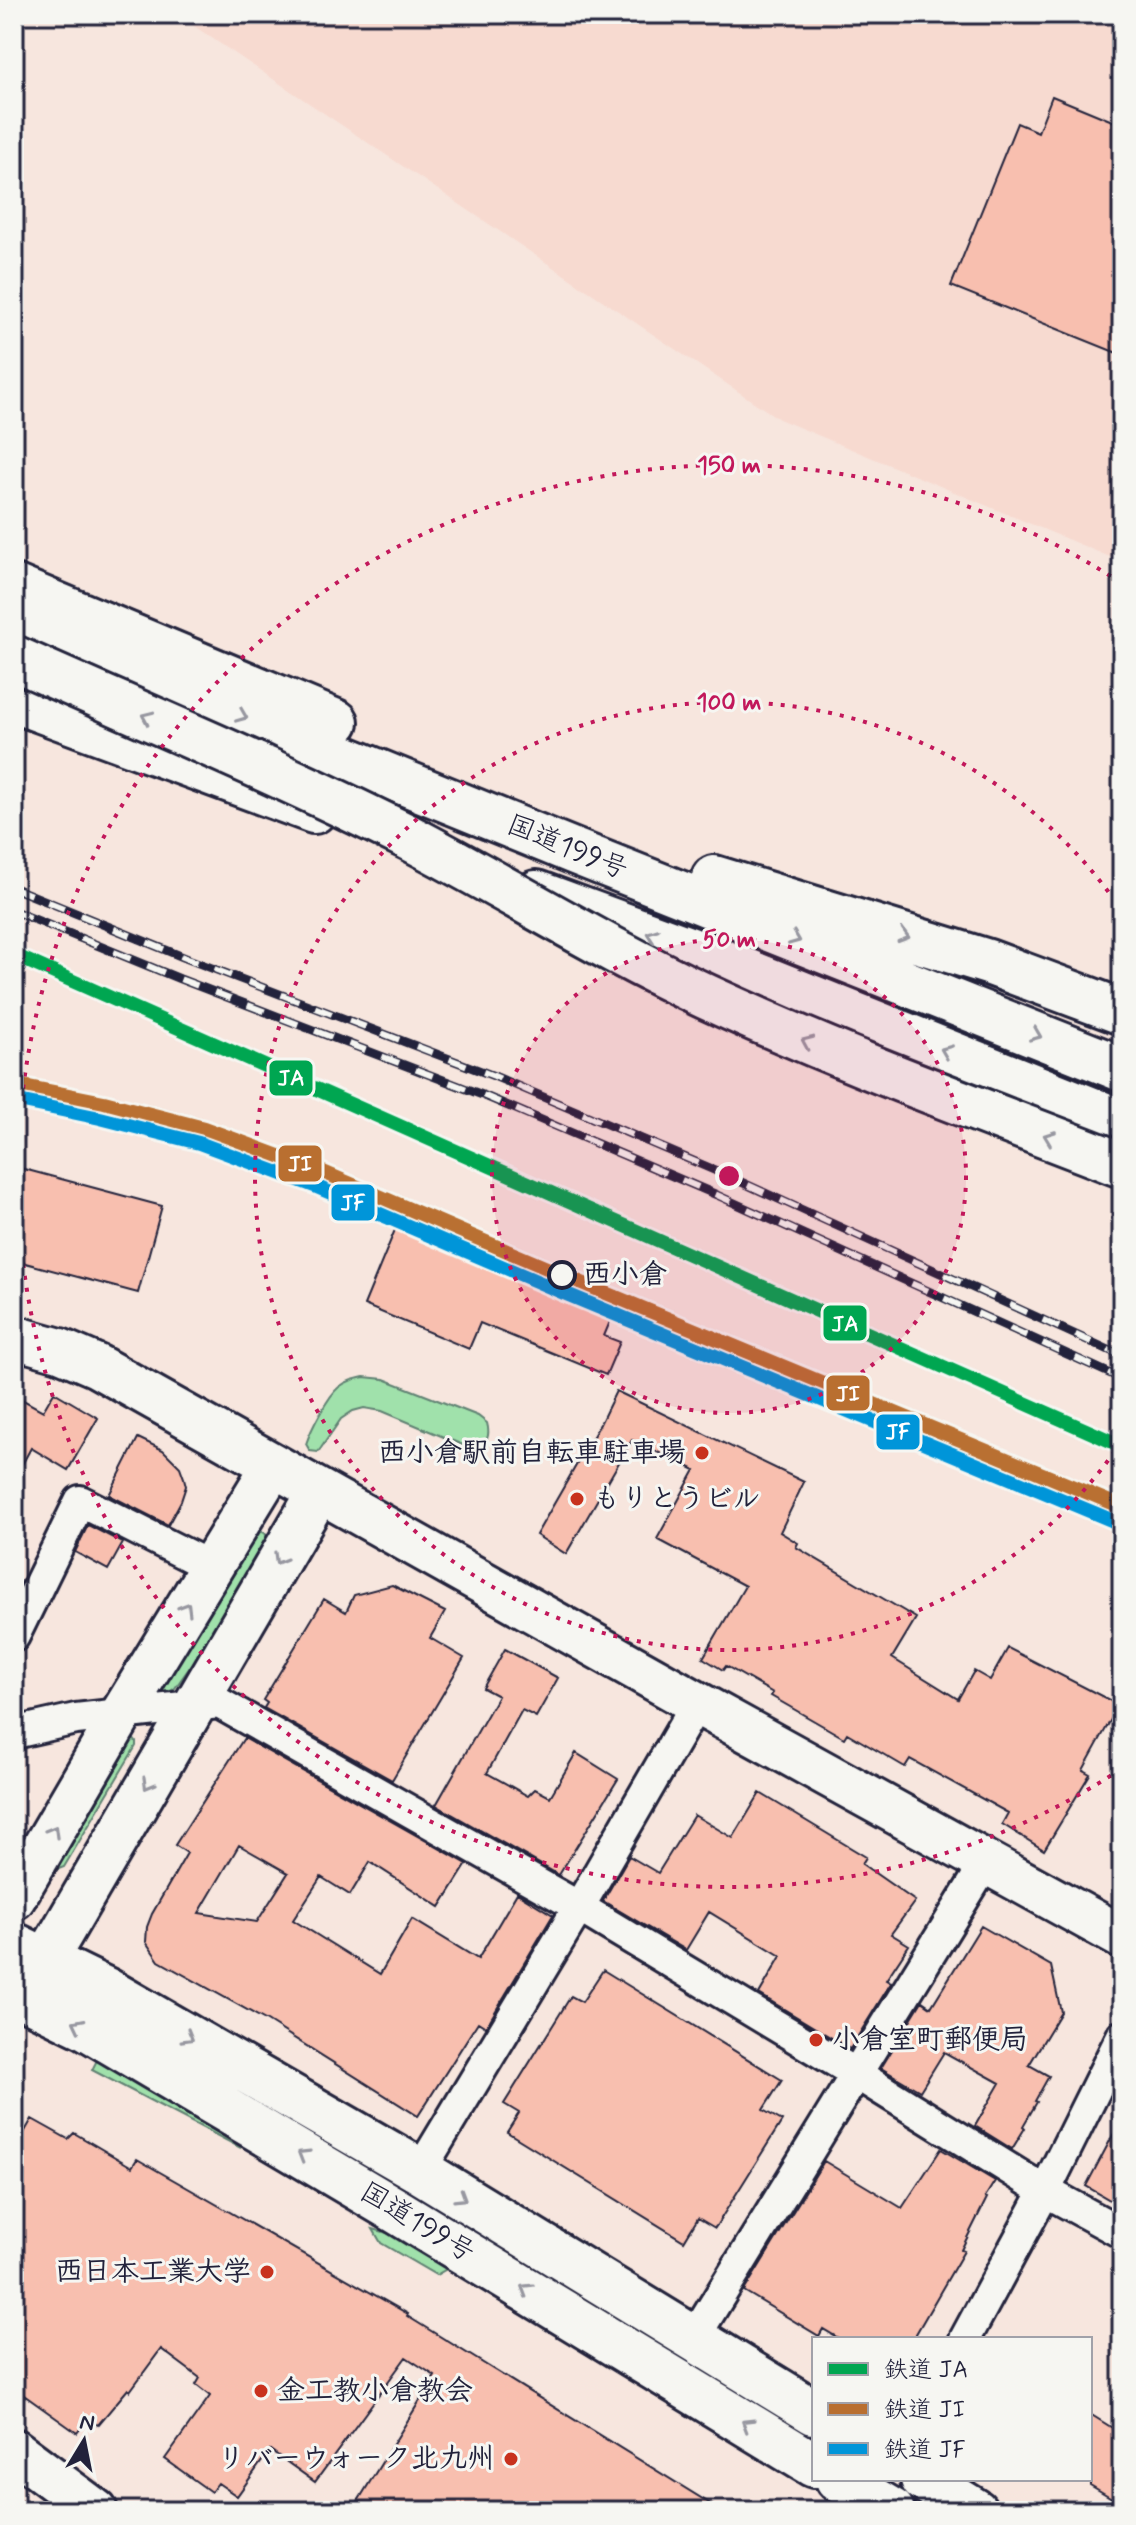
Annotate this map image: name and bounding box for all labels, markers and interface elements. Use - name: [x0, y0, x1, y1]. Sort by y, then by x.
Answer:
- text: 150 m: [697, 451, 761, 482]
- text: 100 m: [697, 688, 761, 719]
- one-way arrow: [234, 707, 248, 723]
- one-way arrow: [141, 711, 155, 727]
- street label: 国道199号: [501, 807, 633, 889]
- text: 50 m: [702, 925, 756, 956]
- one-way arrow: [896, 927, 910, 943]
- one-way arrow: [646, 929, 660, 945]
- one-way arrow: [787, 929, 801, 946]
- one-way arrow: [1028, 1025, 1042, 1041]
- one-way arrow: [801, 1036, 815, 1052]
- one-way arrow: [940, 1045, 954, 1061]
- line badge: JA: [268, 1059, 314, 1097]
- text: JA: [277, 1065, 305, 1093]
- one-way arrow: [1043, 1130, 1057, 1147]
- line badge: JI: [277, 1144, 323, 1183]
- text: JI: [288, 1151, 312, 1179]
- centre of rings: [715, 1162, 743, 1190]
- line badge: JF: [330, 1183, 376, 1222]
- text: JF: [340, 1190, 366, 1218]
- place label: 西小倉: [583, 1257, 667, 1294]
- marker: 西小倉: [548, 1261, 576, 1289]
- line badge: JA: [822, 1304, 868, 1342]
- text: JA: [831, 1311, 859, 1339]
- line badge: JI: [825, 1374, 871, 1412]
- text: JI: [836, 1381, 860, 1409]
- line badge: JF: [875, 1413, 921, 1451]
- text: JF: [885, 1419, 911, 1447]
- place label: 西小倉駅前自転車駐車場: [378, 1435, 686, 1472]
- marker: 西小倉駅前自転車駐車場: [693, 1444, 711, 1462]
- place label: もりとうビル: [593, 1481, 760, 1518]
- marker: もりとうビル: [568, 1490, 586, 1508]
- one-way arrow: [273, 1551, 289, 1565]
- one-way arrow: [176, 1602, 191, 1616]
- one-way arrow: [142, 1775, 158, 1790]
- one-way arrow: [43, 1825, 59, 1840]
- one-way arrow: [72, 2018, 87, 2033]
- place label: 小倉室町郵便局: [832, 2022, 1028, 2059]
- one-way arrow: [179, 2027, 194, 2043]
- marker: 小倉室町郵便局: [807, 2031, 825, 2049]
- one-way arrow: [297, 2149, 312, 2165]
- street label: 国道199号: [353, 2174, 481, 2272]
- one-way arrow: [452, 2187, 467, 2202]
- place label: 西日本工業大学: [55, 2254, 251, 2291]
- marker: 西日本工業大学: [258, 2263, 276, 2281]
- one-way arrow: [520, 2283, 535, 2299]
- legend: [812, 2337, 1092, 2481]
- text: 鉄道 JA: [884, 2355, 968, 2386]
- place label: 金工教小倉教会: [277, 2373, 473, 2410]
- marker: 金工教小倉教会: [252, 2382, 270, 2400]
- text: 鉄道 JI: [884, 2395, 965, 2426]
- north arrow: [44, 2401, 124, 2481]
- text: N: [77, 2408, 97, 2438]
- one-way arrow: [742, 2419, 756, 2434]
- text: 鉄道 JF: [884, 2435, 966, 2466]
- place label: リバーウォーク北九州: [217, 2441, 495, 2478]
- marker: リバーウォーク北九州: [502, 2450, 520, 2468]

